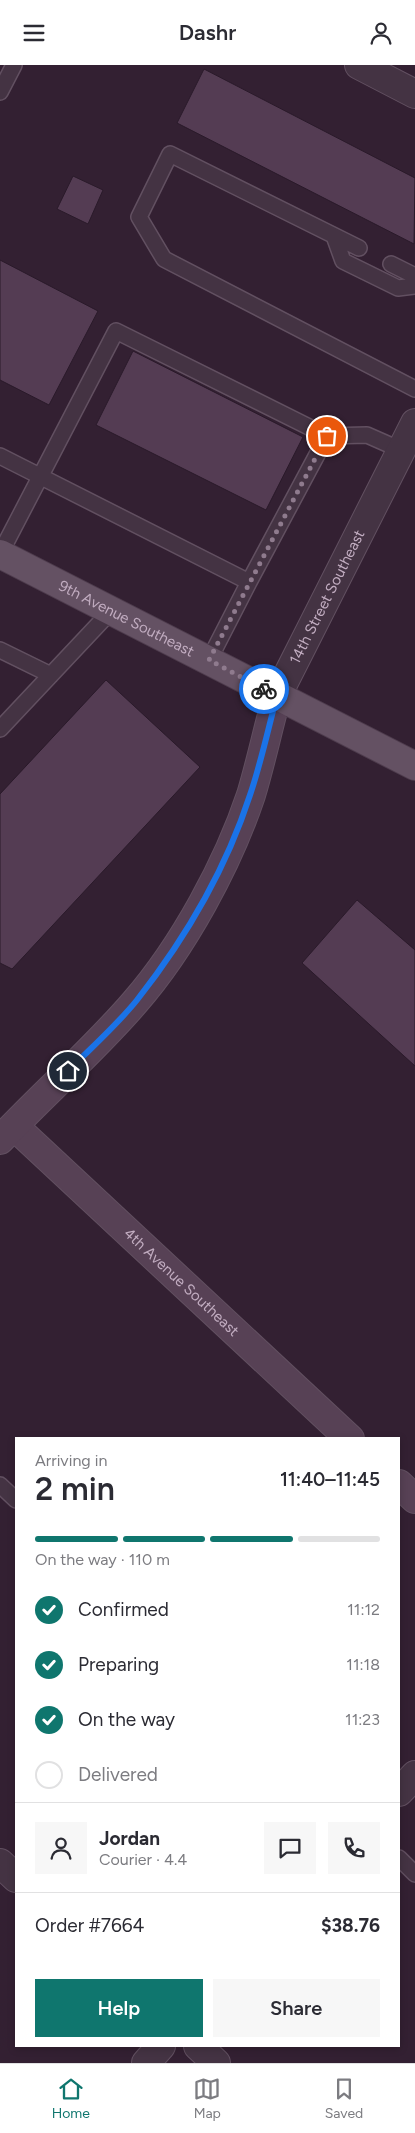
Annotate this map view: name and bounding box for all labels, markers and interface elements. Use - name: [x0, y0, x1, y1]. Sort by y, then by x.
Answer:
- icon: menu: [20, 19, 48, 47]
- text: Dashr: [179, 19, 236, 46]
- icon: person: [367, 19, 395, 47]
- pin: [306, 415, 348, 457]
- icon: bag: [313, 422, 341, 450]
- street label: 14th Street Southeast: [286, 527, 369, 667]
- street label: 9th Avenue Southeast: [56, 577, 197, 661]
- courier: [239, 664, 289, 714]
- icon: bike: [250, 675, 278, 703]
- pin: [47, 1050, 89, 1092]
- icon: home: [54, 1057, 82, 1085]
- street label: 4th Avenue Southeast: [120, 1224, 243, 1340]
- text: Arriving in: [35, 1451, 107, 1470]
- text: 11:40–11:45: [280, 1468, 380, 1491]
- text: 2 min: [35, 1470, 115, 1508]
- text: On the way · 110 m: [35, 1550, 170, 1569]
- icon: check: [35, 1596, 63, 1624]
- text: Confirmed: [78, 1598, 169, 1621]
- text: 11:12: [347, 1600, 380, 1619]
- icon: check: [35, 1651, 63, 1679]
- text: Preparing: [78, 1653, 159, 1676]
- text: 11:18: [346, 1655, 380, 1674]
- icon: check: [35, 1706, 63, 1734]
- text: On the way: [78, 1708, 175, 1731]
- text: 11:23: [345, 1710, 380, 1729]
- text: Delivered: [78, 1763, 158, 1786]
- button: person: [35, 1822, 87, 1874]
- button: chat: [264, 1822, 316, 1874]
- button: phone: [328, 1822, 380, 1874]
- text: Jordan: [99, 1827, 160, 1850]
- text: Courier · 4.4: [99, 1850, 187, 1869]
- text: Order #7664: [35, 1914, 144, 1937]
- text: $38.76: [321, 1914, 380, 1937]
- button: Help: [35, 1979, 203, 2037]
- button: Share: [213, 1979, 380, 2037]
- tab: Home: [52, 2075, 90, 2122]
- tab: Map: [193, 2075, 221, 2122]
- tab: Saved: [325, 2075, 363, 2122]

